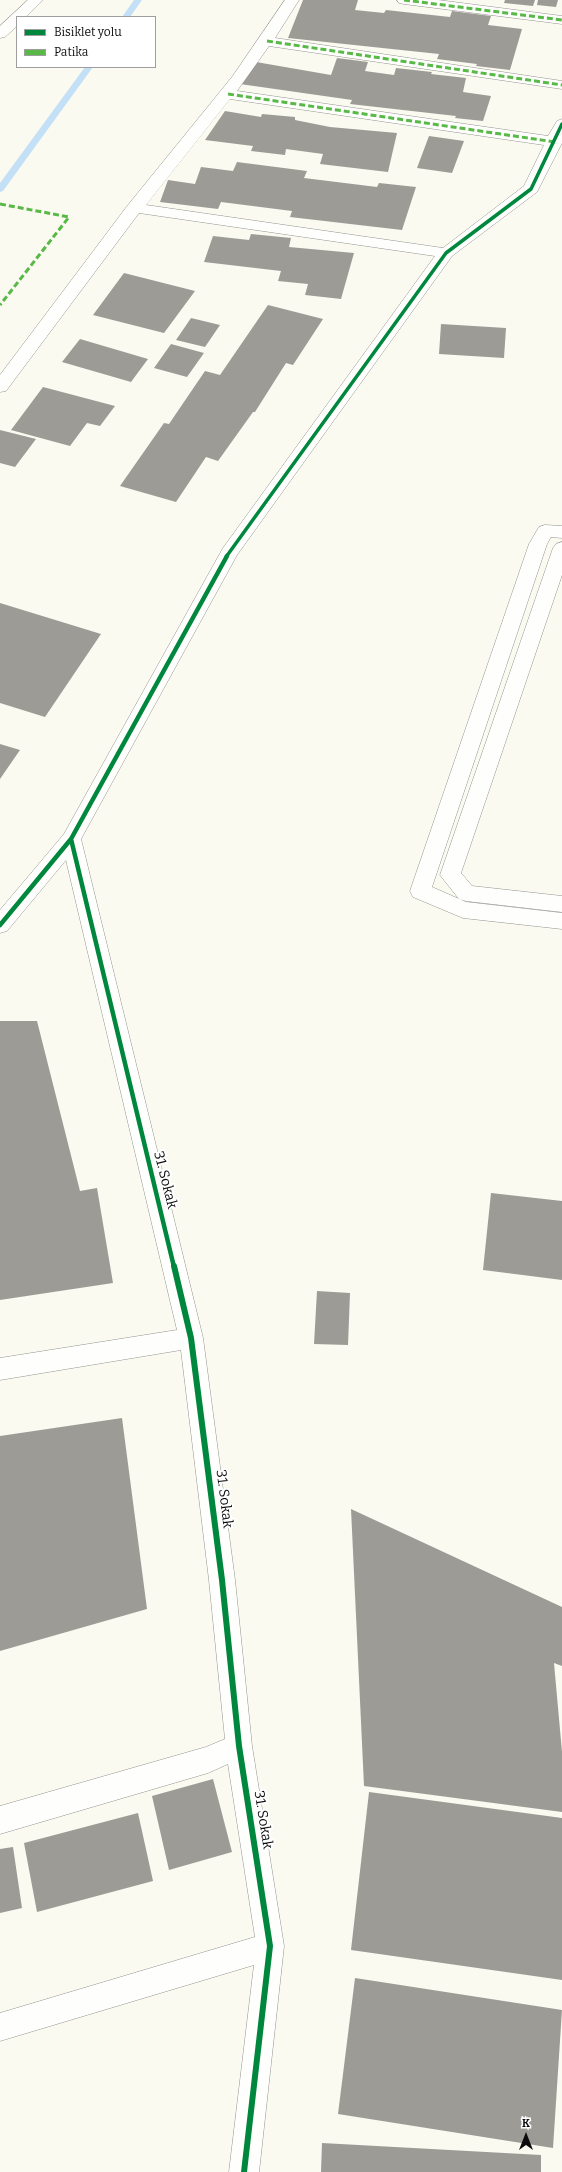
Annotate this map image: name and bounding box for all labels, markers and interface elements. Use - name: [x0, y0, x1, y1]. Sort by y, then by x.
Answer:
- legend: [16, 16, 156, 68]
- text: Bisiklet yolu: [54, 25, 122, 39]
- text: Patika: [54, 45, 88, 59]
- street label: 31. Sokak: [150, 1149, 180, 1211]
- street label: 31. Sokak: [212, 1469, 236, 1529]
- street label: 31. Sokak: [250, 1790, 276, 1850]
- north arrow: [506, 2116, 546, 2156]
- text: K: [522, 2117, 530, 2130]

